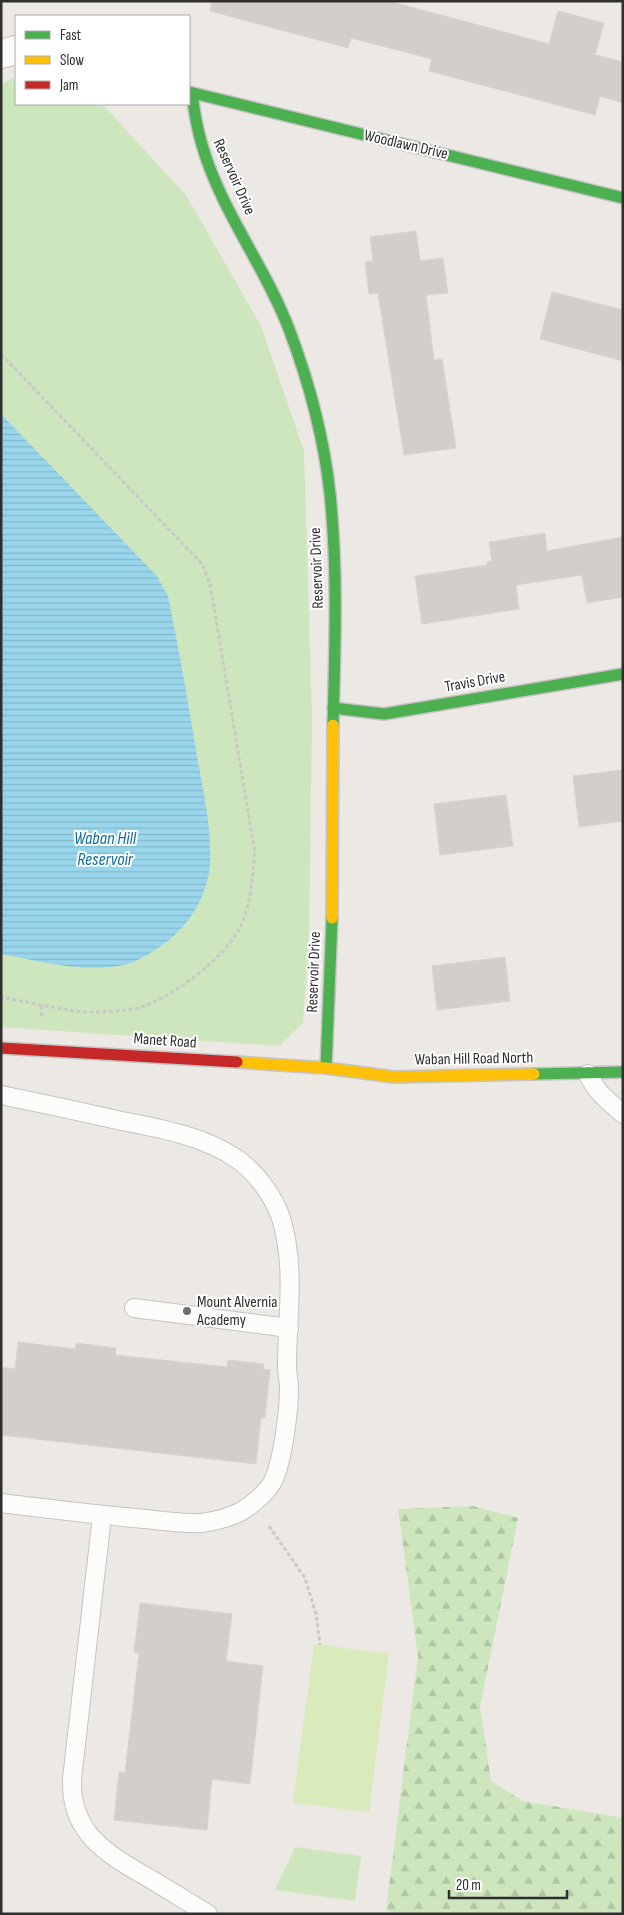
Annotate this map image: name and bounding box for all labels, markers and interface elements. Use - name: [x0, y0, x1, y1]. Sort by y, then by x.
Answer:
- legend: [15, 15, 190, 105]
- text: Fast: [60, 26, 82, 45]
- text: Slow: [60, 51, 84, 70]
- text: Jam: [59, 76, 78, 95]
- street label: Woodlawn Drive: [362, 126, 450, 164]
- street label: Reservoir Drive: [209, 136, 259, 218]
- street label: Reservoir Drive: [306, 527, 328, 609]
- street label: Travis Drive: [443, 667, 507, 697]
- water label: Waban Hill Reservoir: [74, 828, 137, 870]
- street label: Reservoir Drive: [303, 931, 325, 1013]
- street label: Manet Road: [133, 1029, 197, 1053]
- street label: Waban Hill Road North: [415, 1048, 533, 1070]
- place label: Mount Alvernia Academy: [196, 1293, 277, 1330]
- marker: Mount Alvernia Academy: [181, 1305, 193, 1317]
- scale bar: [449, 1868, 566, 1900]
- text: 20 m: [456, 1876, 481, 1895]

